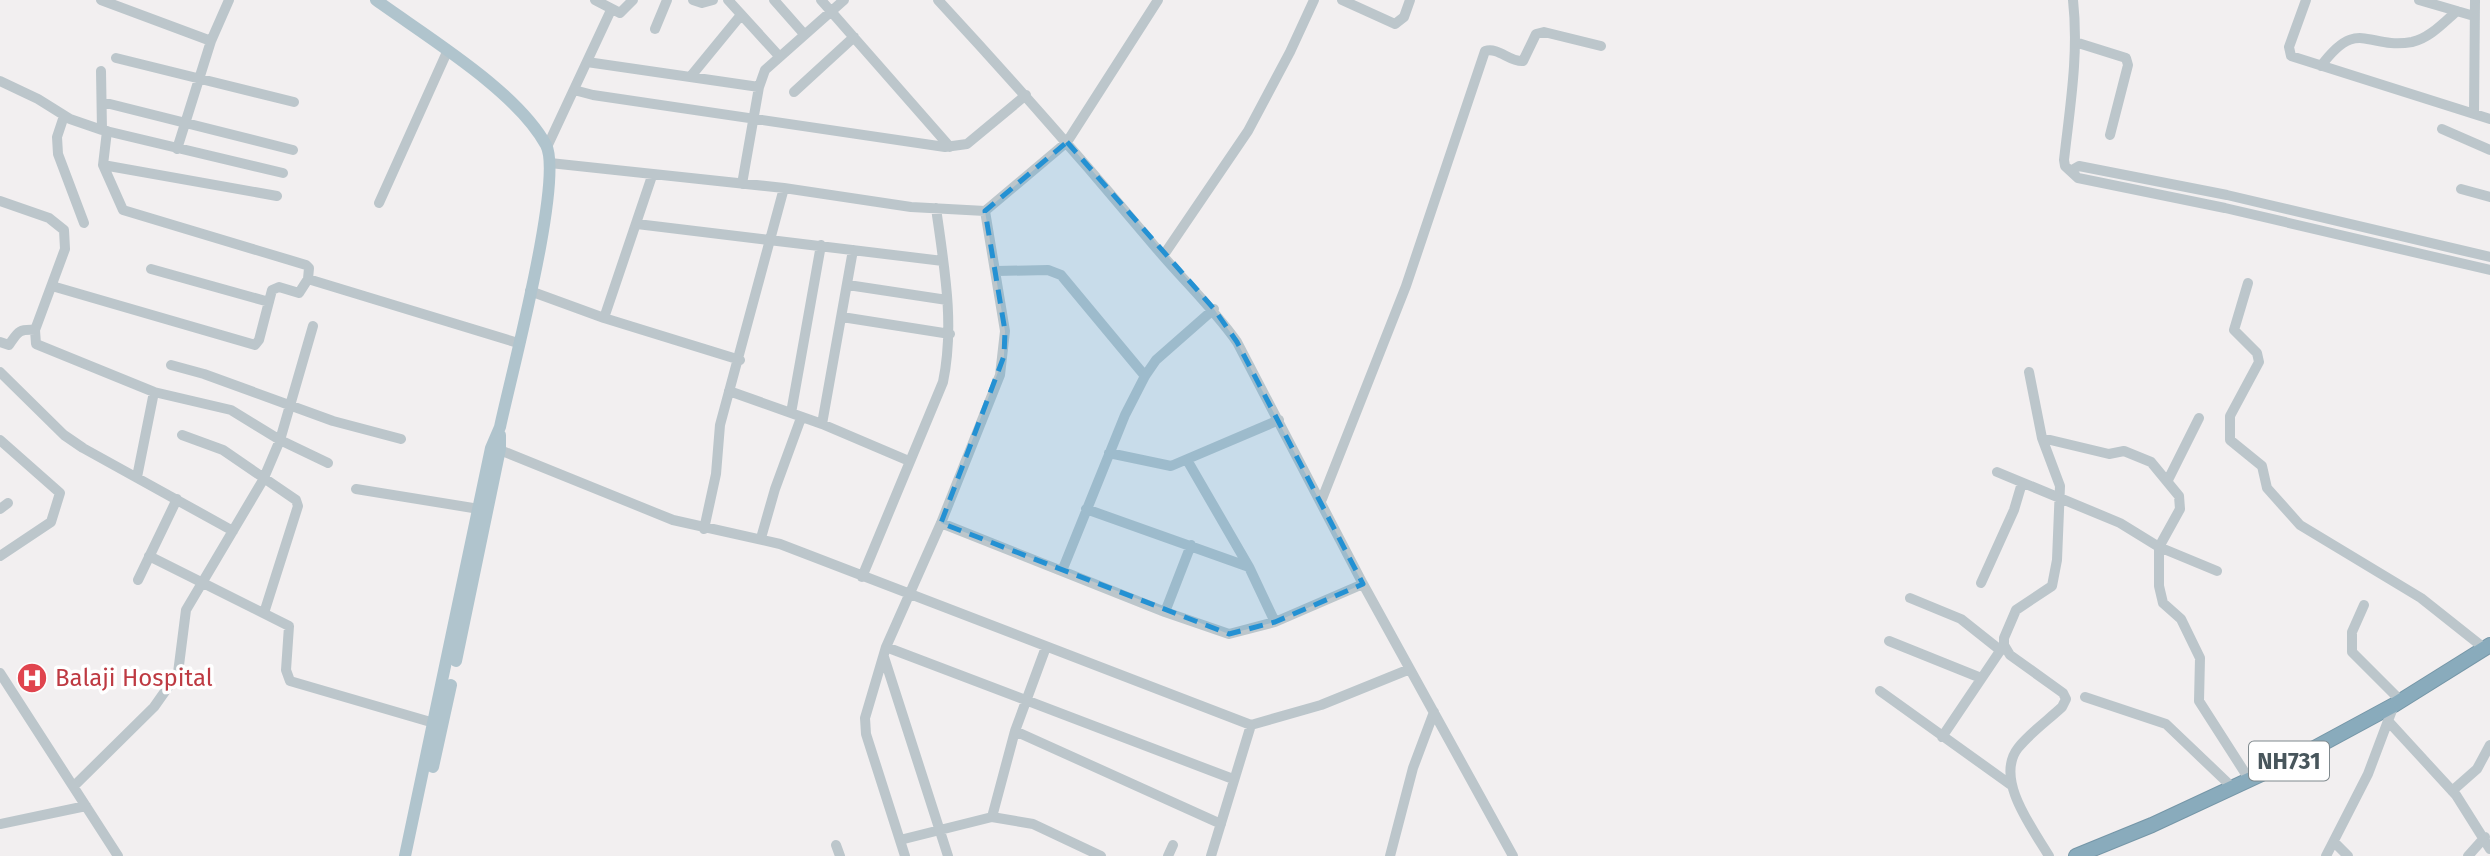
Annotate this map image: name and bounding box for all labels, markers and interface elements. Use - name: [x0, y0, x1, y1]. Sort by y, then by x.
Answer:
- hospital icon: Balaji Hospital: [15, 661, 49, 695]
- place label: Balaji Hospital: [55, 664, 213, 692]
- road number: NH731: [2249, 741, 2329, 780]

